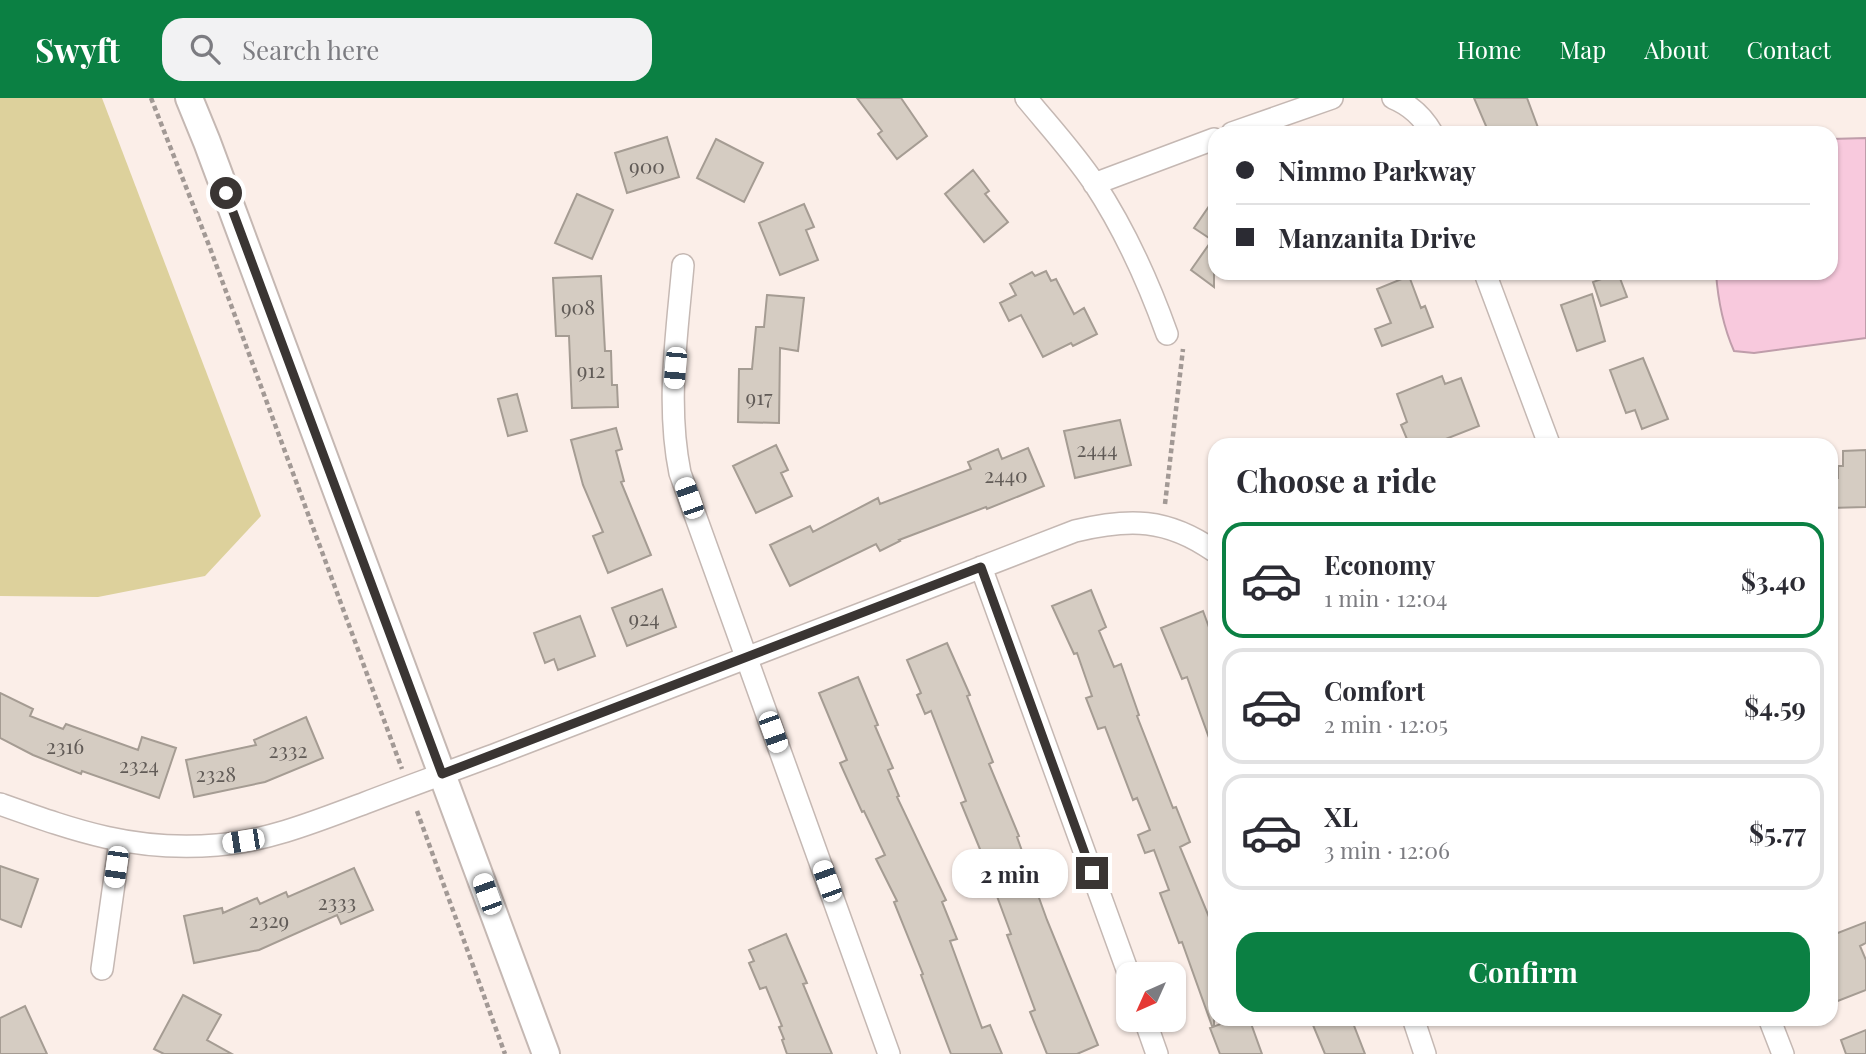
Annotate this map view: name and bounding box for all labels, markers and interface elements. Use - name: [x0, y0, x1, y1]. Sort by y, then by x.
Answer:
- search box: [162, 18, 652, 81]
- text: Swyft: [35, 27, 120, 71]
- icon: search: [186, 30, 224, 68]
- text: Search here: [242, 32, 379, 67]
- text: Home: [1457, 33, 1521, 65]
- text: Map: [1559, 33, 1606, 65]
- text: About: [1644, 33, 1708, 65]
- text: Contact: [1746, 33, 1831, 65]
- house number: 900: [629, 151, 665, 179]
- text: Nimmo Parkway: [1278, 153, 1476, 188]
- route start: [210, 177, 242, 209]
- text: Manzanita Drive: [1278, 220, 1476, 255]
- house number: 908: [561, 292, 595, 320]
- car: [663, 346, 688, 390]
- house number: 912: [577, 355, 605, 383]
- house number: 917: [746, 382, 773, 410]
- house number: 2444: [1076, 434, 1118, 462]
- text: Choose a ride: [1236, 458, 1437, 501]
- house number: 2440: [984, 460, 1028, 488]
- car: [673, 475, 706, 521]
- text: Economy: [1324, 547, 1435, 582]
- icon: car: [1240, 549, 1303, 612]
- text: $3.40: [1741, 563, 1806, 598]
- text: 1 min · 12:04: [1324, 582, 1447, 613]
- house number: 924: [628, 603, 660, 631]
- text: Comfort: [1324, 673, 1425, 708]
- icon: car: [1240, 675, 1303, 738]
- text: $4.59: [1744, 689, 1806, 724]
- text: 2 min · 12:05: [1324, 708, 1448, 739]
- car: [756, 709, 791, 755]
- house number: 2316: [46, 731, 84, 759]
- house number: 2332: [268, 735, 308, 763]
- house number: 2324: [119, 750, 159, 778]
- house number: 2328: [196, 759, 236, 787]
- text: XL: [1324, 799, 1358, 834]
- icon: car: [1240, 801, 1303, 864]
- text: $5.77: [1749, 815, 1806, 850]
- car: [221, 827, 266, 855]
- text: 3 min · 12:06: [1324, 834, 1450, 865]
- car: [103, 845, 130, 889]
- callout: 2 min: [952, 848, 1068, 898]
- route end: [1076, 857, 1108, 889]
- car: [810, 858, 845, 904]
- text: 2 min: [980, 858, 1040, 889]
- car: [470, 871, 505, 917]
- house number: 2333: [318, 887, 356, 915]
- house number: 2329: [249, 905, 289, 933]
- button: Confirm: [1236, 932, 1810, 1012]
- north arrow: [1116, 962, 1186, 1032]
- map controls: [1116, 962, 1186, 1032]

